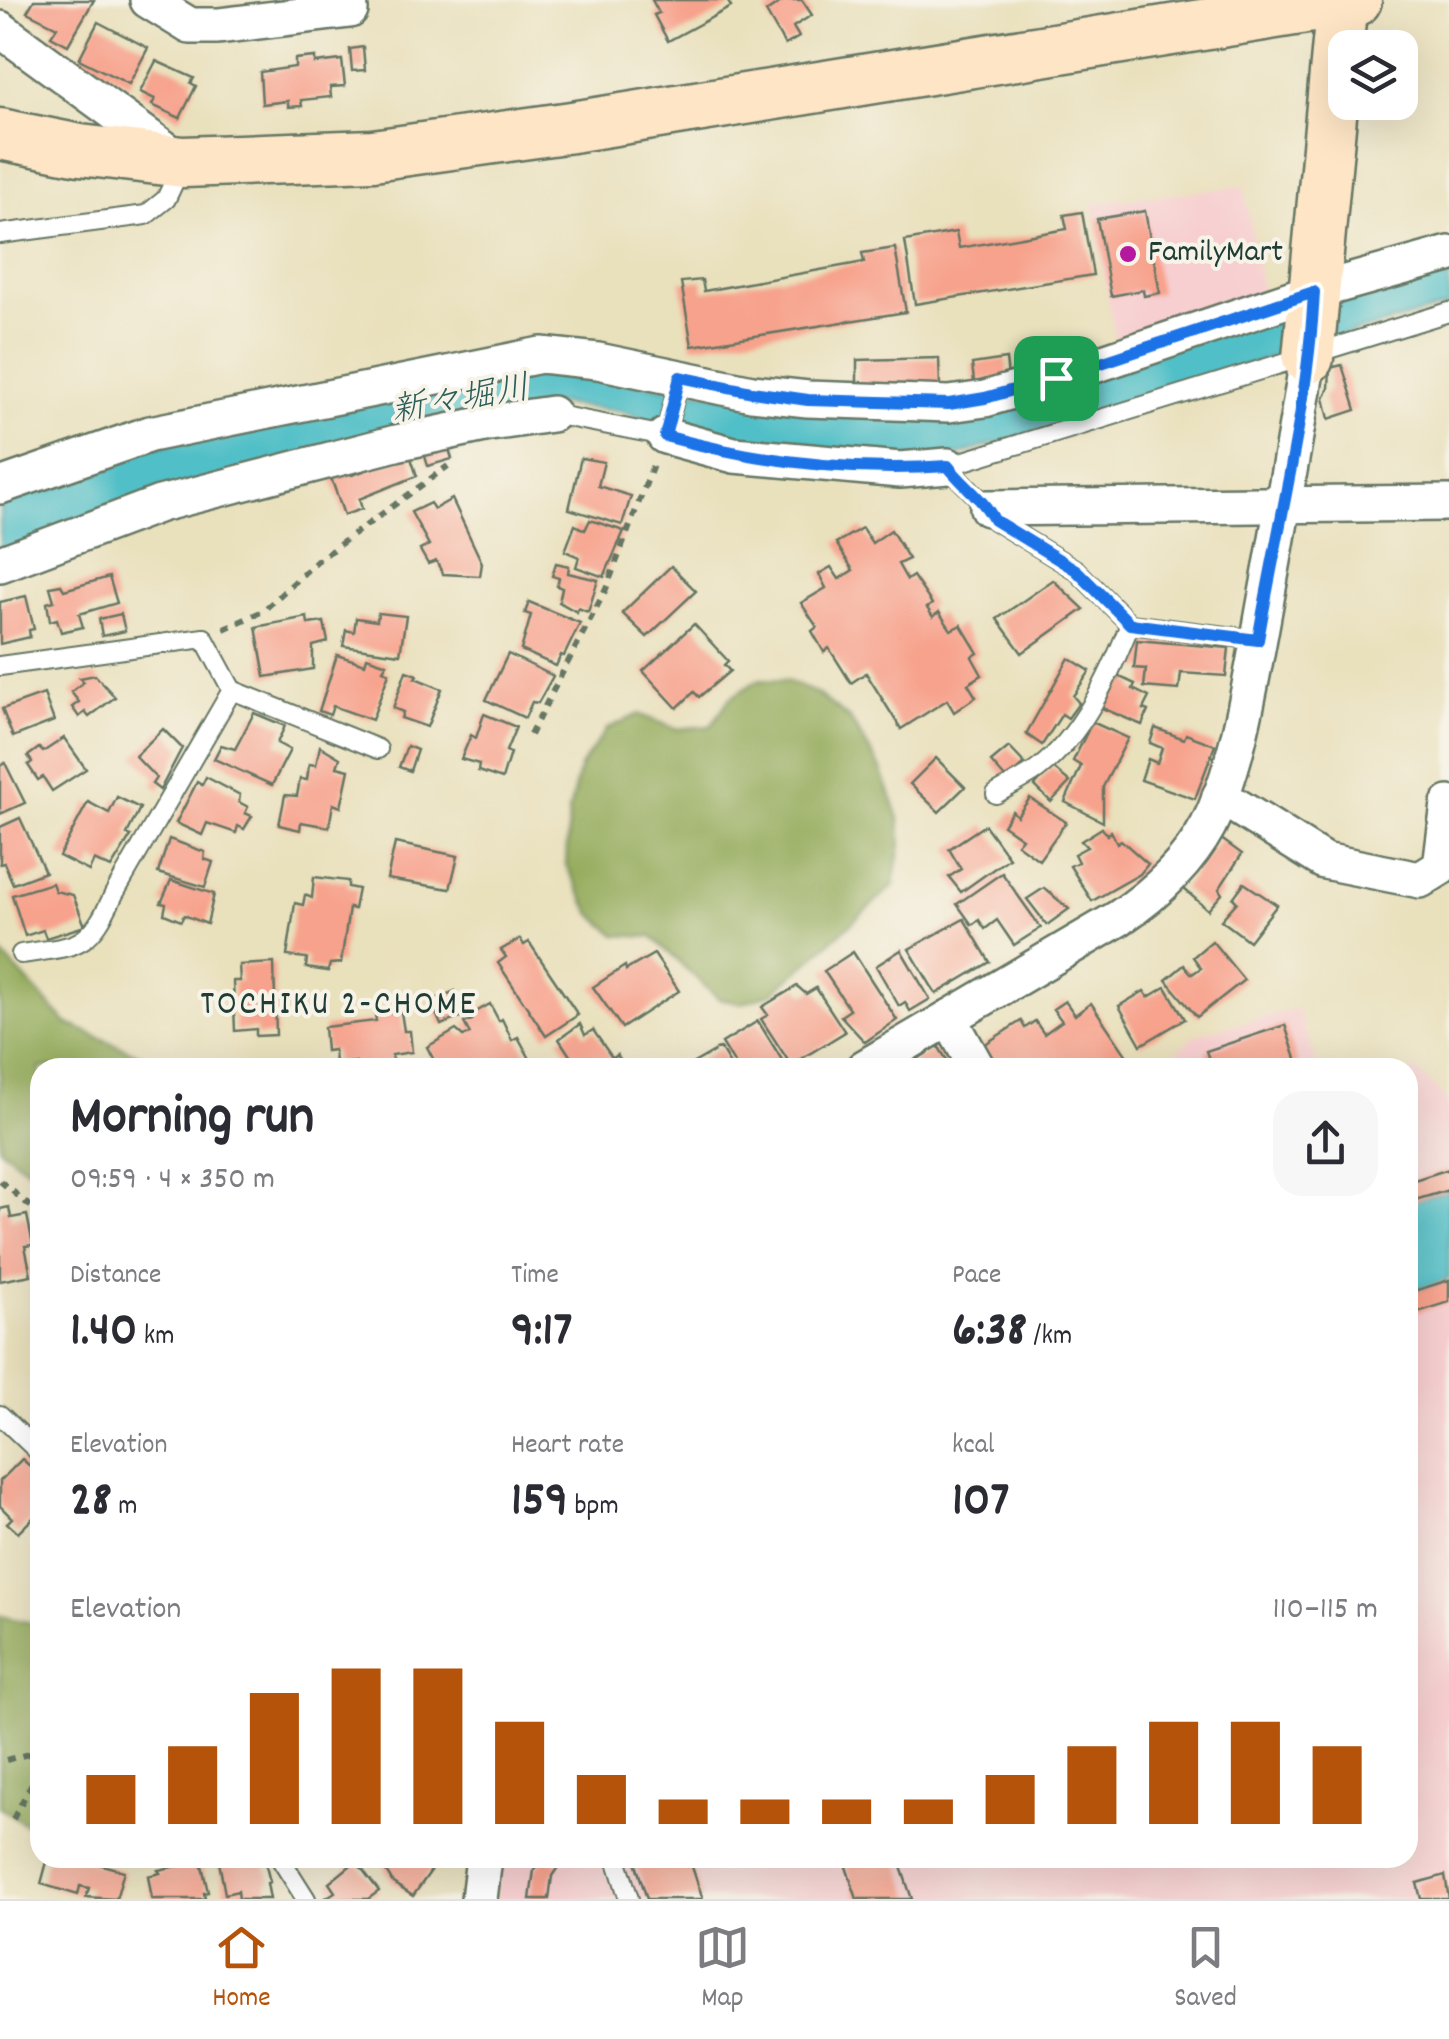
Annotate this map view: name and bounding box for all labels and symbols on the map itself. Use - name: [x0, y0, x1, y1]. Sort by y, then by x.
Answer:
- place label: FamilyMart: [1148, 231, 1283, 277]
- marker: FamilyMart: [1117, 243, 1139, 265]
- pin: [1014, 336, 1099, 421]
- water label: 新々堀川: [388, 365, 534, 439]
- district label: TOCHIKU 2-CHOME: [200, 981, 478, 1031]

